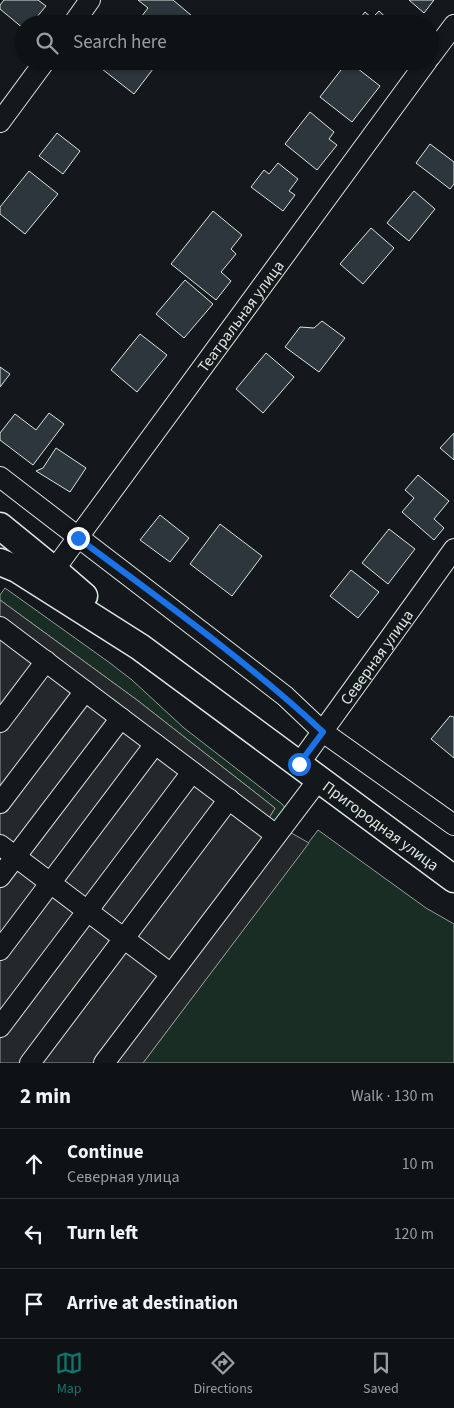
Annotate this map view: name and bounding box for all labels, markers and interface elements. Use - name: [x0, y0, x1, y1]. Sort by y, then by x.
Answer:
- search box: [15, 15, 439, 70]
- icon: search: [33, 29, 61, 57]
- text: Search here: [73, 29, 167, 56]
- street label: Театральная улица: [192, 256, 290, 377]
- route end: [67, 527, 90, 550]
- street label: Северная улица: [335, 605, 419, 710]
- route start: [288, 753, 311, 776]
- street label: Пригородная улица: [318, 776, 443, 876]
- text: 2 min: [20, 1081, 71, 1111]
- text: Walk · 130 m: [351, 1085, 434, 1107]
- text: Continue: [67, 1139, 144, 1166]
- icon: ahead: [20, 1150, 48, 1178]
- text: 10 m: [402, 1153, 434, 1175]
- text: Северная улица: [67, 1166, 179, 1188]
- icon: left: [20, 1220, 48, 1248]
- text: Turn left: [67, 1220, 138, 1247]
- text: 120 m: [394, 1223, 434, 1245]
- icon: arrive: [20, 1290, 48, 1318]
- text: Arrive at destination: [67, 1290, 238, 1317]
- tab: Map: [55, 1349, 83, 1399]
- tab: Directions: [193, 1349, 253, 1399]
- tab: Saved: [363, 1349, 399, 1399]

